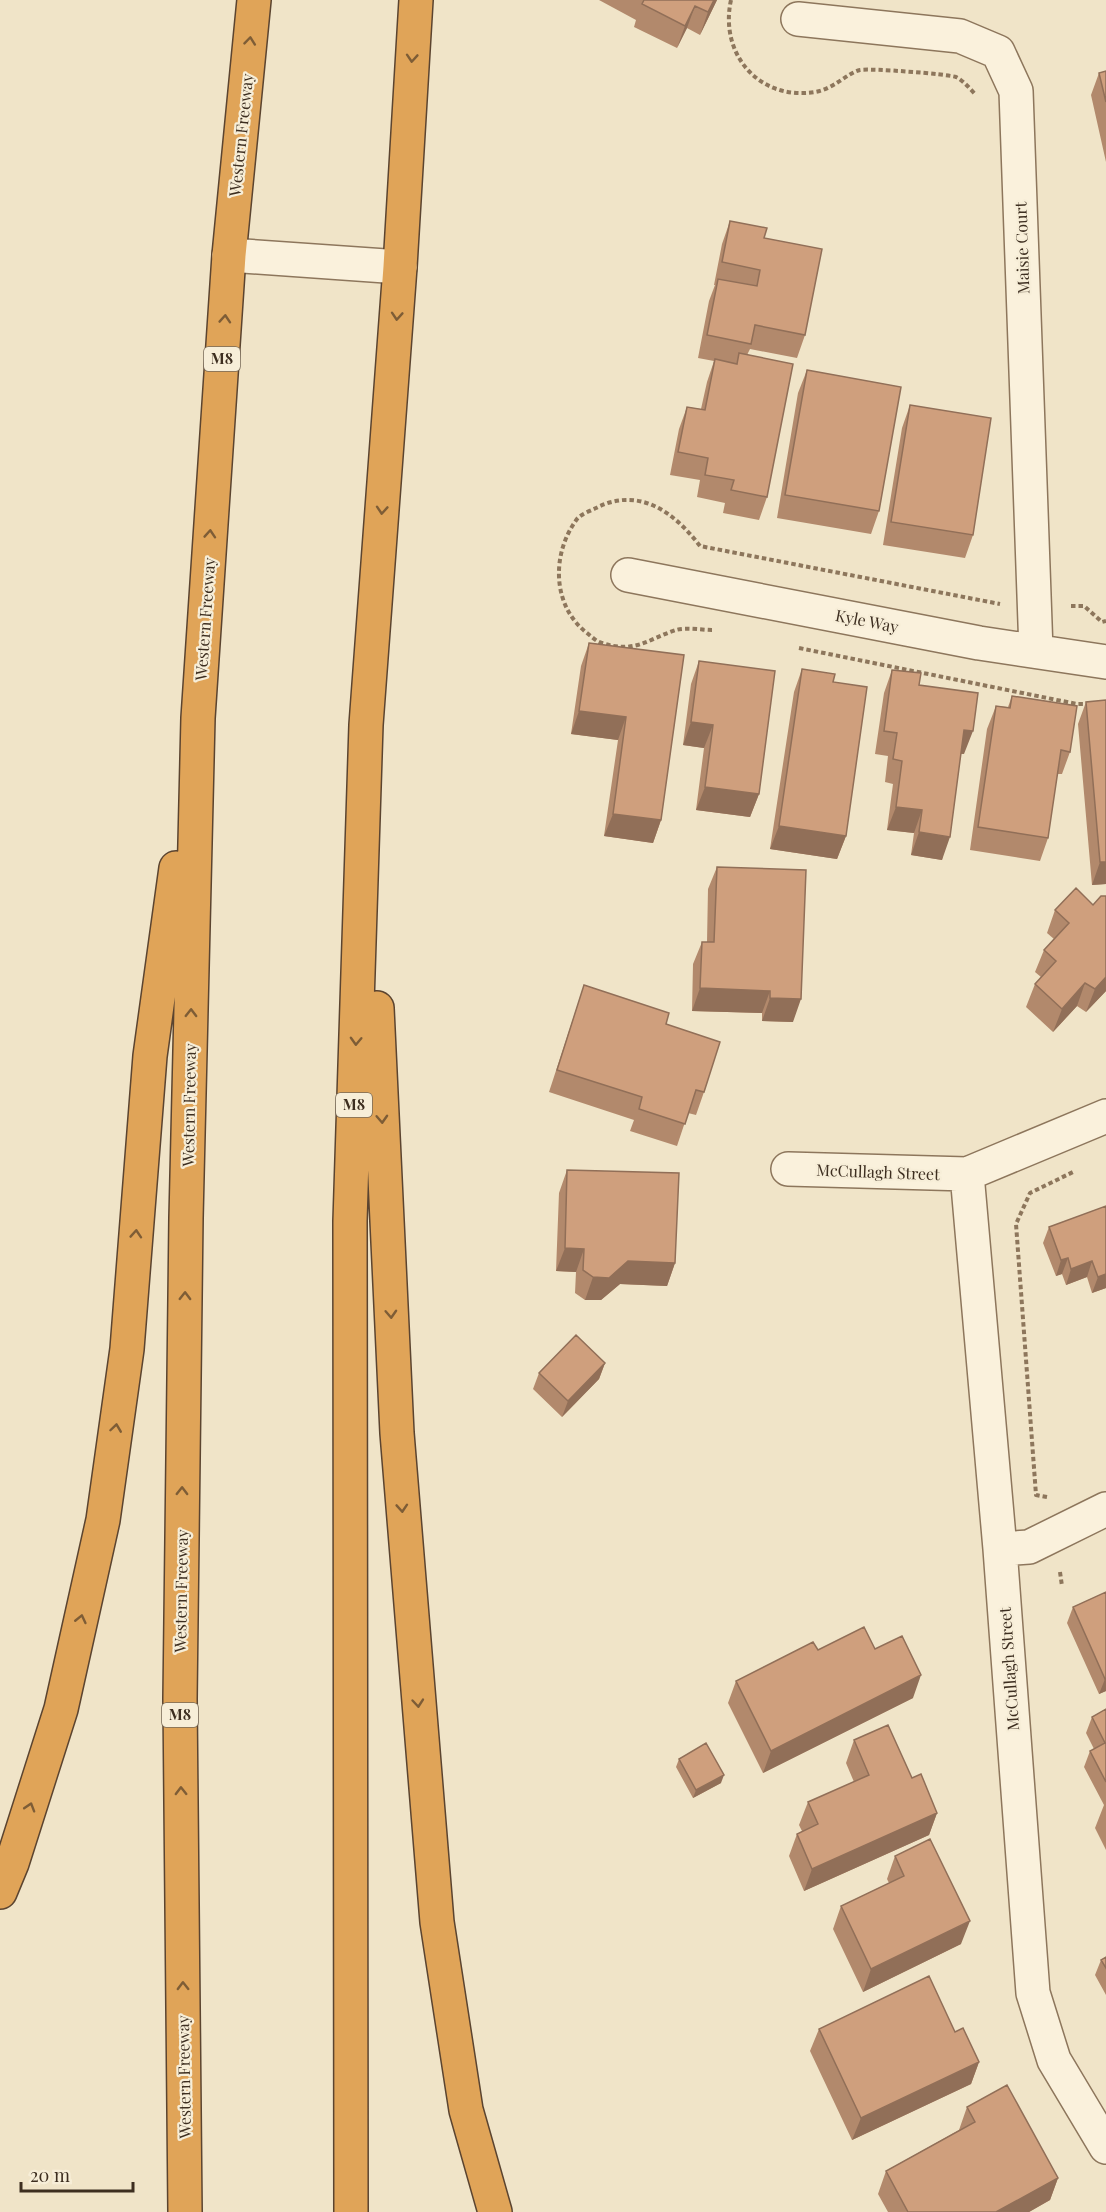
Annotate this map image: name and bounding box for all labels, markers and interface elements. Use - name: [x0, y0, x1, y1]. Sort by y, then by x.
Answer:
- one-way arrow: [243, 36, 256, 45]
- one-way arrow: [406, 54, 419, 63]
- street label: Western Freeway: [224, 73, 257, 198]
- street label: Maisie Court: [1009, 201, 1034, 295]
- one-way arrow: [391, 311, 404, 320]
- one-way arrow: [218, 314, 231, 323]
- road number: M8: [204, 347, 240, 371]
- one-way arrow: [376, 506, 389, 515]
- one-way arrow: [204, 530, 217, 539]
- street label: Western Freeway: [190, 557, 219, 682]
- street label: Kyle Way: [834, 604, 900, 637]
- one-way arrow: [185, 1008, 197, 1017]
- one-way arrow: [350, 1036, 362, 1045]
- street label: Western Freeway: [177, 1043, 200, 1168]
- road number: M8: [336, 1093, 372, 1117]
- one-way arrow: [375, 1114, 388, 1123]
- street label: McCullagh Street: [816, 1159, 941, 1184]
- one-way arrow: [129, 1229, 142, 1238]
- one-way arrow: [179, 1291, 191, 1300]
- one-way arrow: [385, 1309, 398, 1318]
- one-way arrow: [109, 1423, 121, 1432]
- one-way arrow: [176, 1486, 189, 1495]
- one-way arrow: [396, 1504, 409, 1513]
- street label: Western Freeway: [169, 1529, 192, 1654]
- street label: McCullagh Street: [994, 1606, 1023, 1731]
- one-way arrow: [73, 1614, 86, 1624]
- one-way arrow: [411, 1698, 424, 1707]
- road number: M8: [162, 1703, 198, 1727]
- one-way arrow: [175, 1786, 187, 1795]
- one-way arrow: [23, 1802, 35, 1813]
- one-way arrow: [177, 1981, 189, 1990]
- street label: Western Freeway: [172, 2015, 195, 2140]
- scale bar: [21, 2155, 134, 2193]
- text: 20 m: [30, 2163, 70, 2187]

